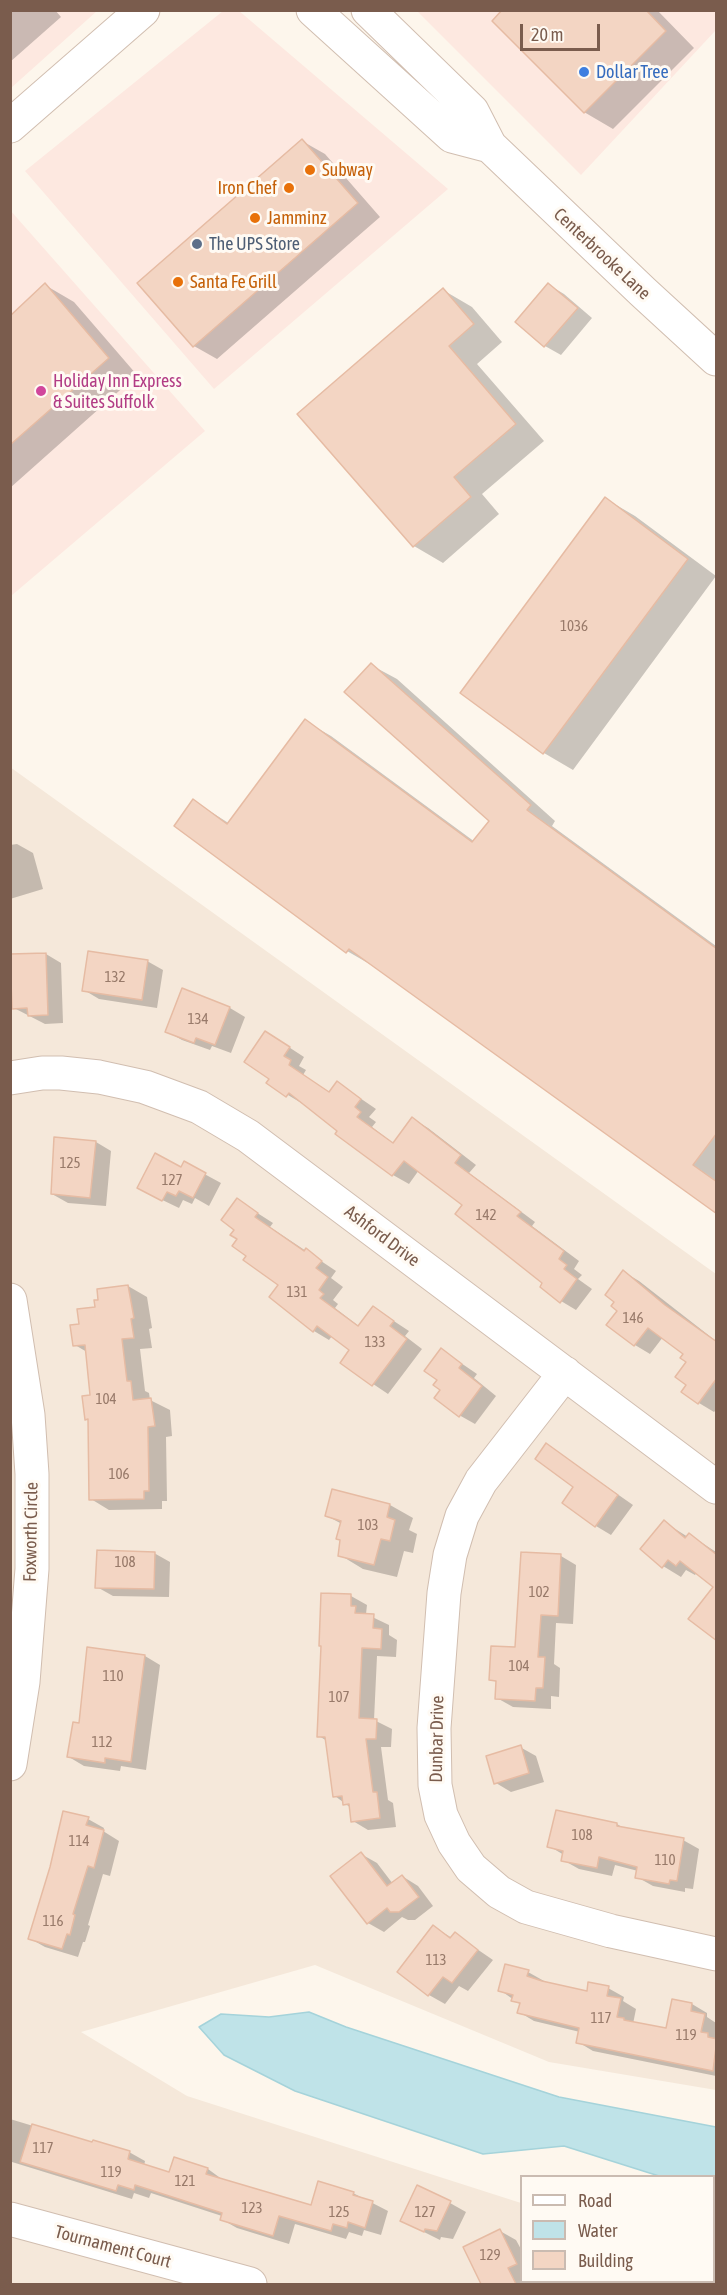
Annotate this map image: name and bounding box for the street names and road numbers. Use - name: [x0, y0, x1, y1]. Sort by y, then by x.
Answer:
- street label: Centerbrooke Lane: [549, 204, 655, 304]
- street label: Ashford Drive: [340, 1201, 424, 1271]
- street label: Foxworth Circle: [19, 1482, 43, 1582]
- street label: Dunbar Drive: [425, 1695, 449, 1783]
- street label: Tournament Court: [53, 2221, 173, 2273]

